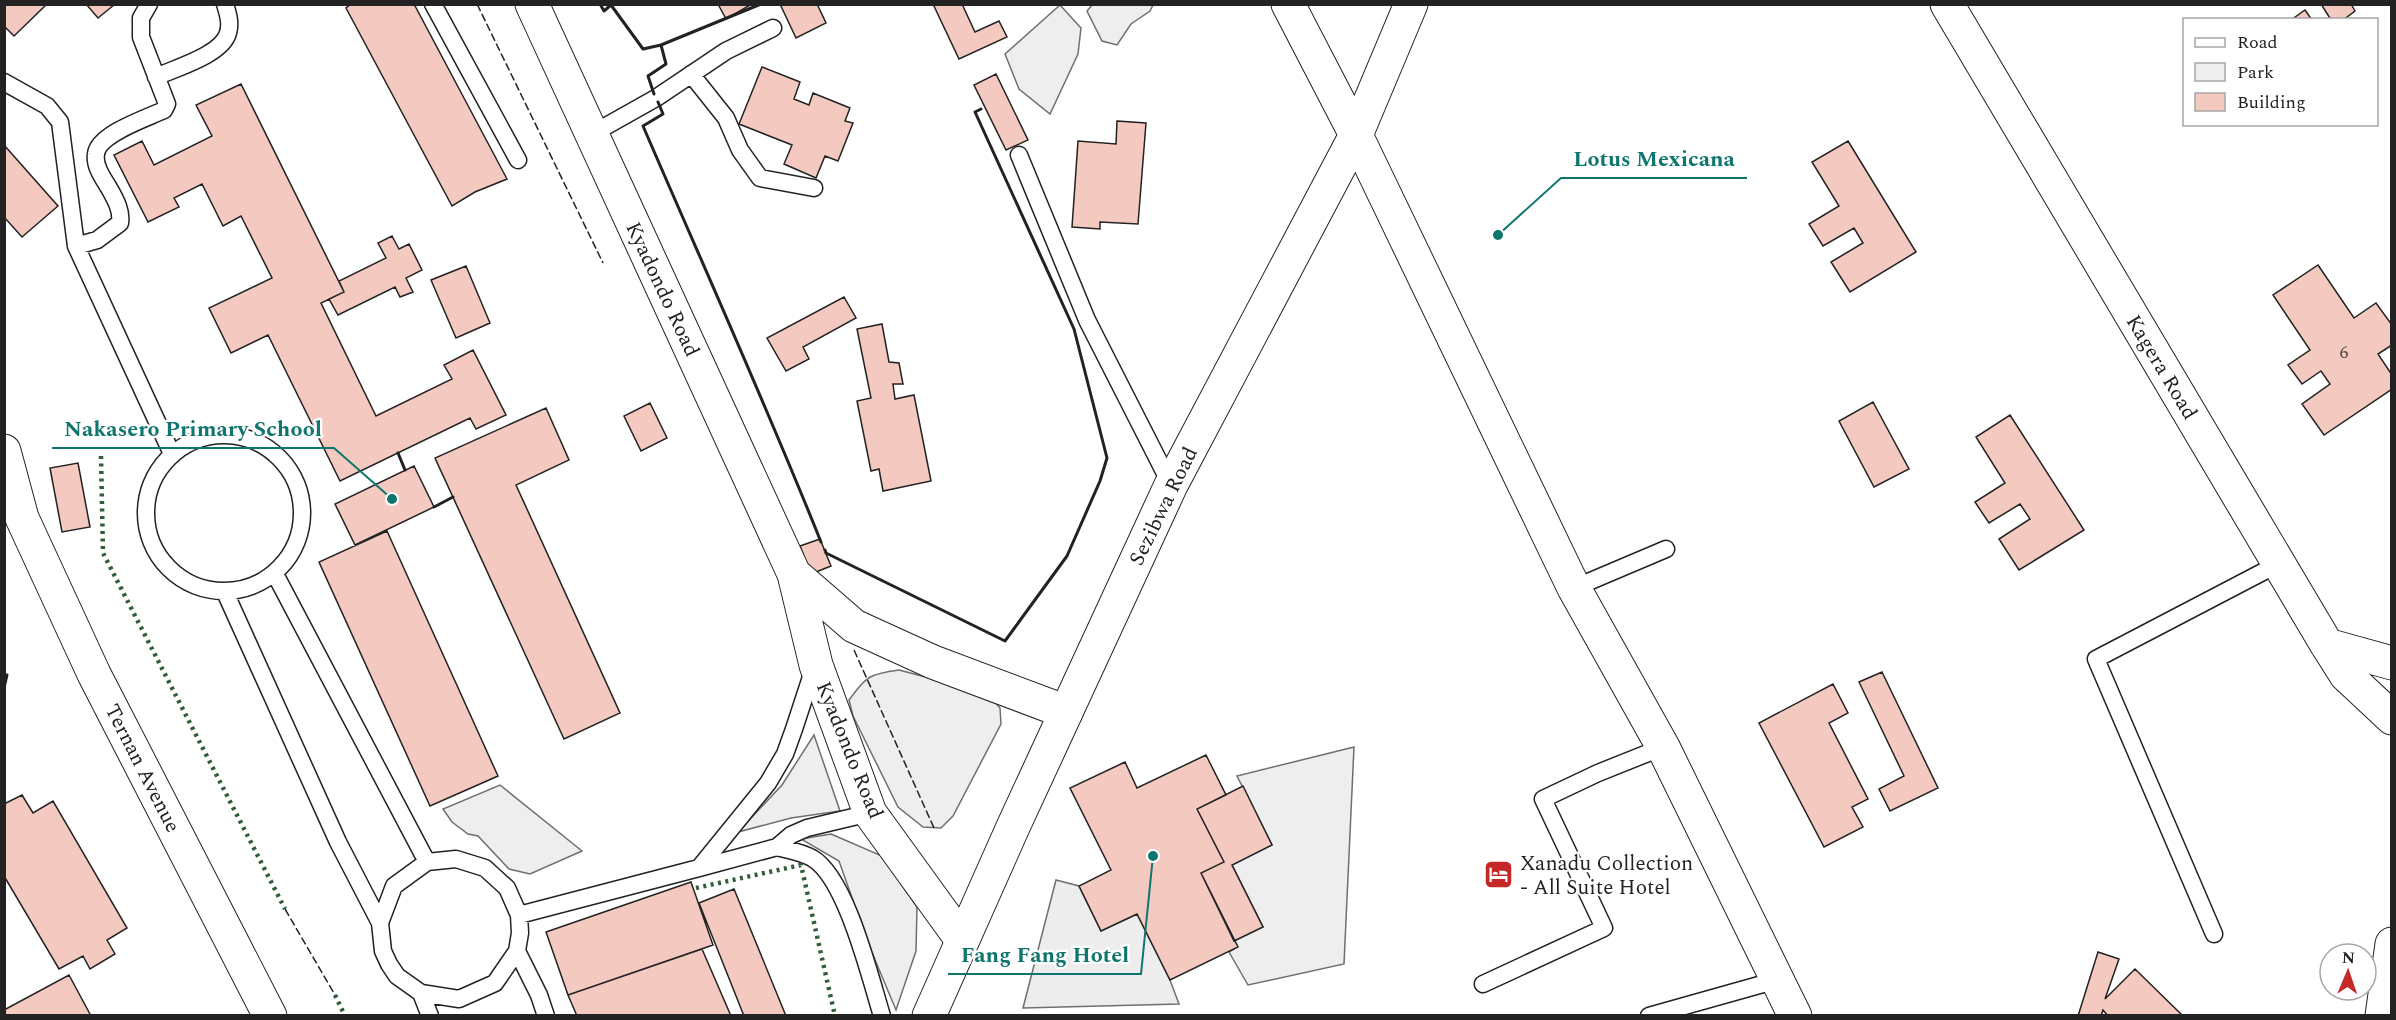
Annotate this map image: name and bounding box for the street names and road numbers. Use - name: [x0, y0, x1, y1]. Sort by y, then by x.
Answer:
- street label: Kyadondo Road: [617, 217, 707, 362]
- street label: Kagera Road: [2117, 309, 2205, 426]
- street label: Sezibwa Road: [1121, 442, 1207, 571]
- street label: Kyadondo Road: [807, 677, 891, 824]
- street label: Ternan Avenue: [96, 698, 188, 838]

